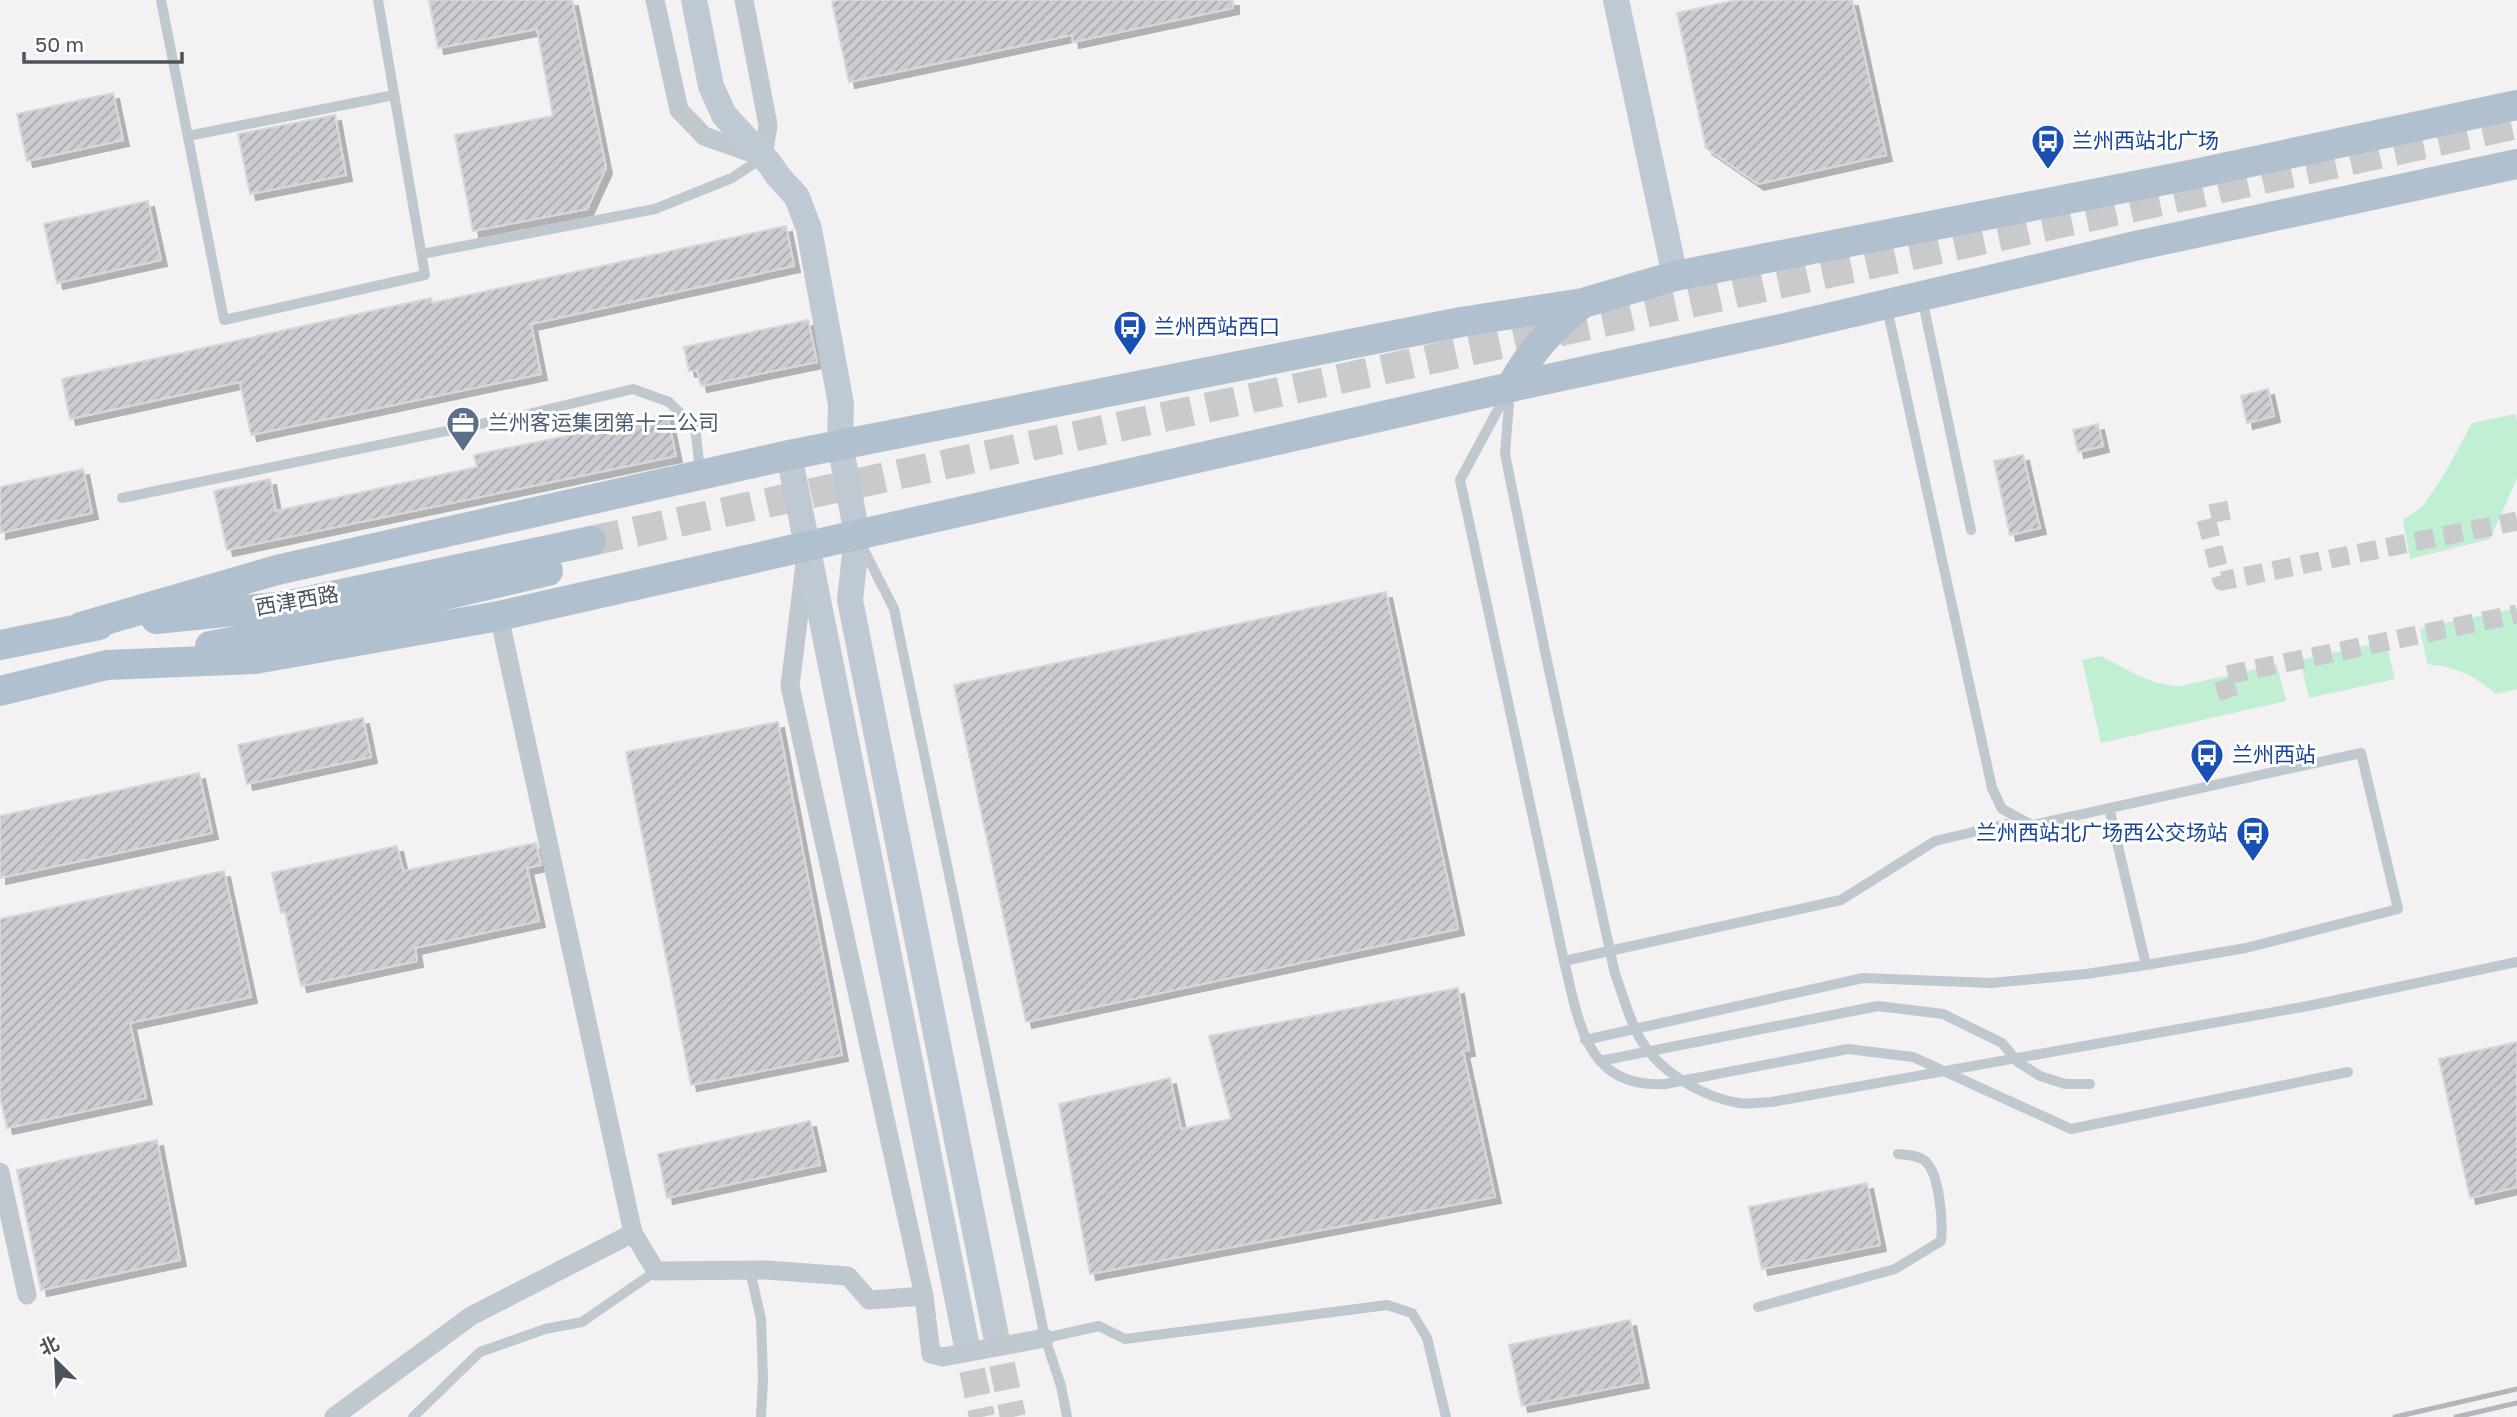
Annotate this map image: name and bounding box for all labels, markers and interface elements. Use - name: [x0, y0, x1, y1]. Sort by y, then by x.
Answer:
- scale bar: [24, 21, 182, 65]
- text: 50 m: [35, 31, 84, 57]
- bus stop icon: 兰州西站北广场: [2029, 122, 2067, 171]
- place label: 兰州西站北广场: [2072, 127, 2219, 153]
- bus stop icon: 兰州西站西口: [1111, 308, 1149, 357]
- place label: 兰州西站西口: [1154, 313, 1280, 339]
- office icon: 兰州客运集团第十二公司: [444, 404, 482, 453]
- place label: 兰州客运集团第十二公司: [488, 409, 719, 435]
- street label: 西津西路: [253, 580, 340, 620]
- bus stop icon: 兰州西站: [2188, 736, 2226, 785]
- place label: 兰州西站: [2232, 741, 2316, 767]
- bus stop icon: 兰州西站北广场西公交场站: [2234, 814, 2272, 863]
- place label: 兰州西站北广场西公交场站: [1976, 819, 2228, 845]
- north arrow: [21, 1326, 91, 1396]
- text: 北: [36, 1331, 62, 1359]

